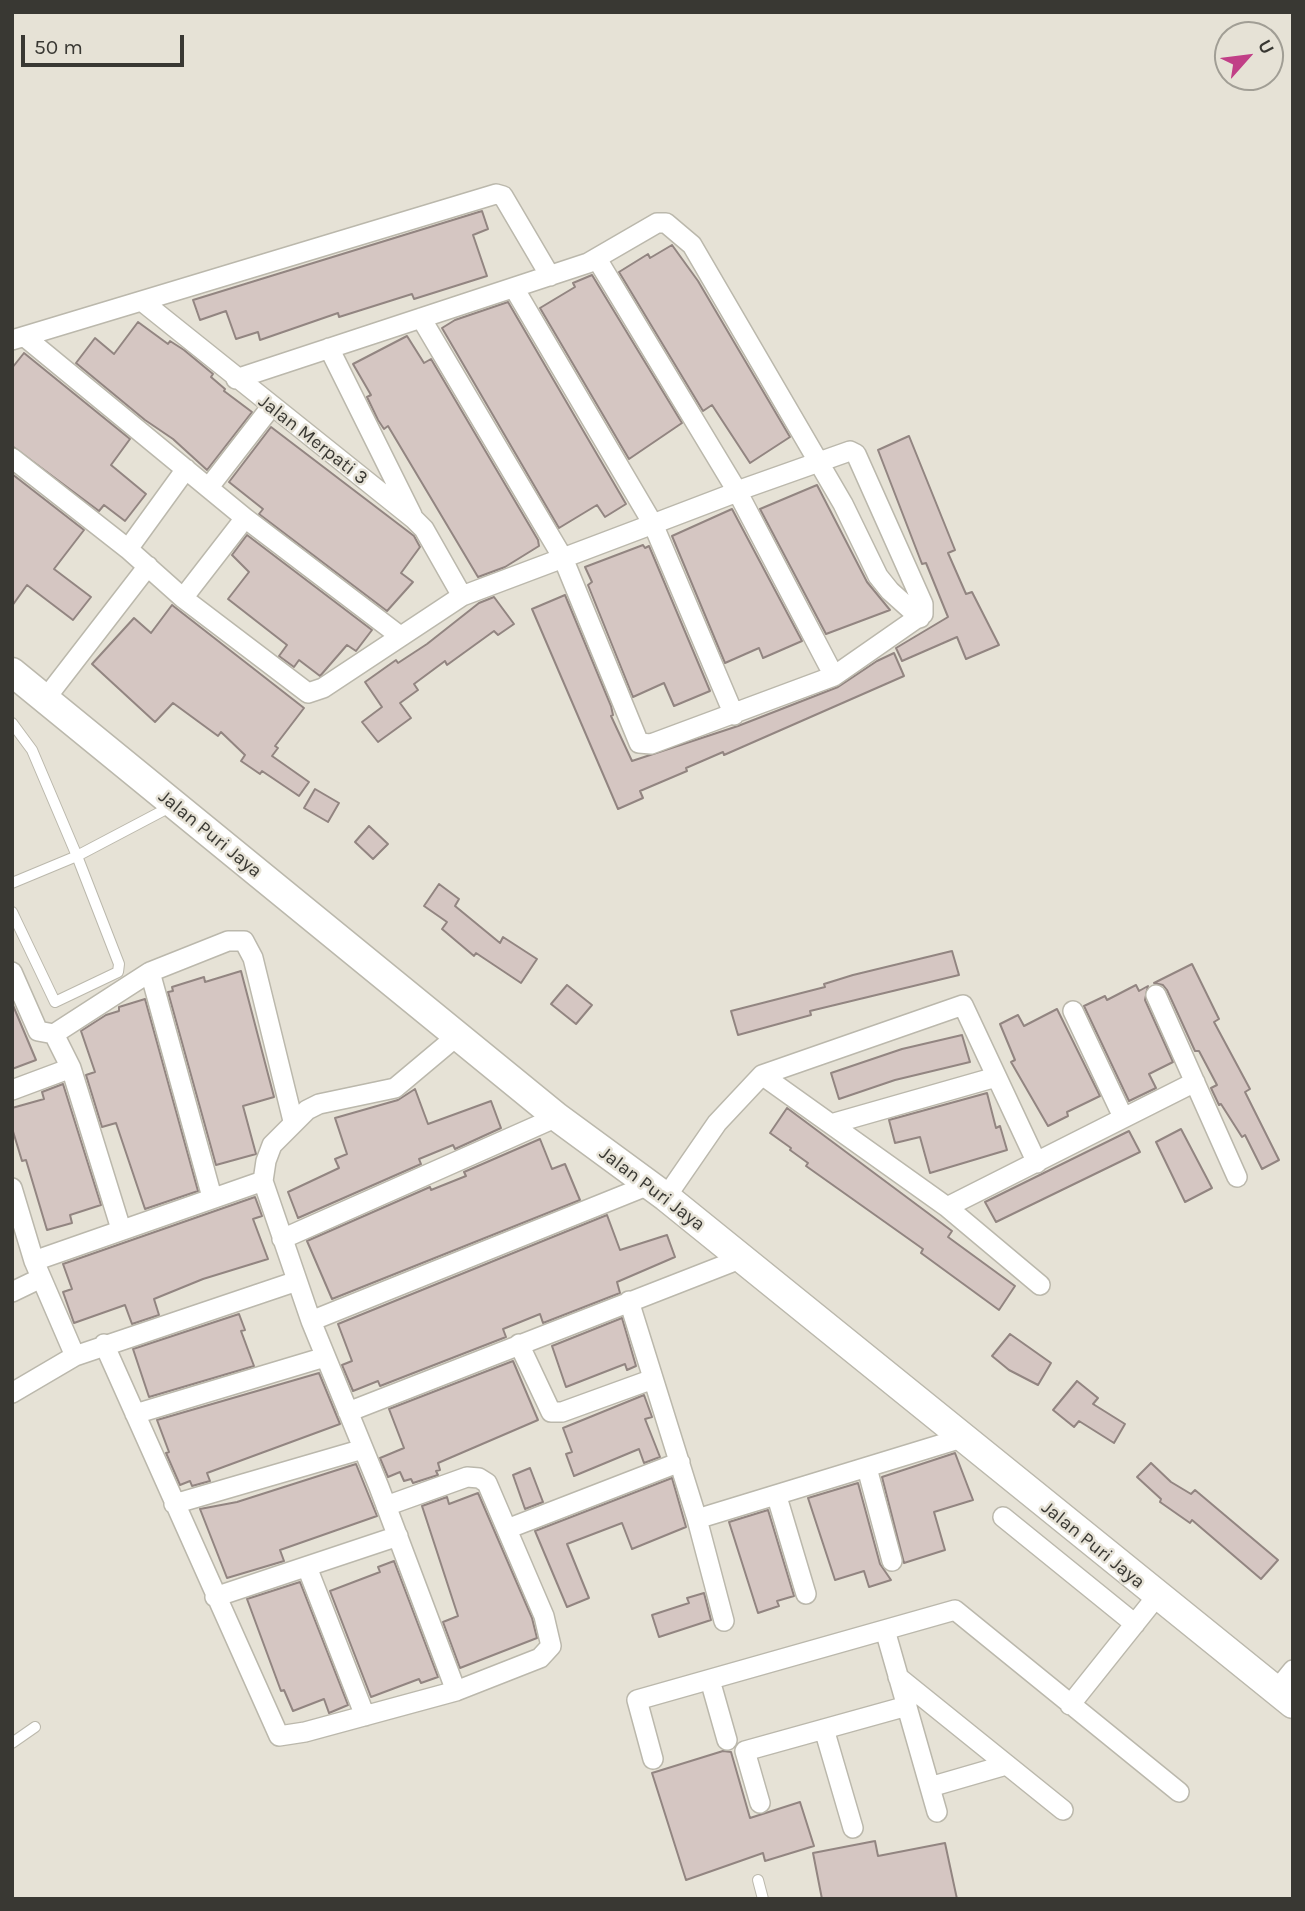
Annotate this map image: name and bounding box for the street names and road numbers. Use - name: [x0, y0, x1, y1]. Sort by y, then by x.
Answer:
- street label: Jalan Merpati 3: [254, 390, 372, 490]
- street label: Jalan Puri Jaya: [154, 785, 266, 883]
- street label: Jalan Puri Jaya: [595, 1142, 709, 1236]
- street label: Jalan Puri Jaya: [1037, 1496, 1149, 1594]

